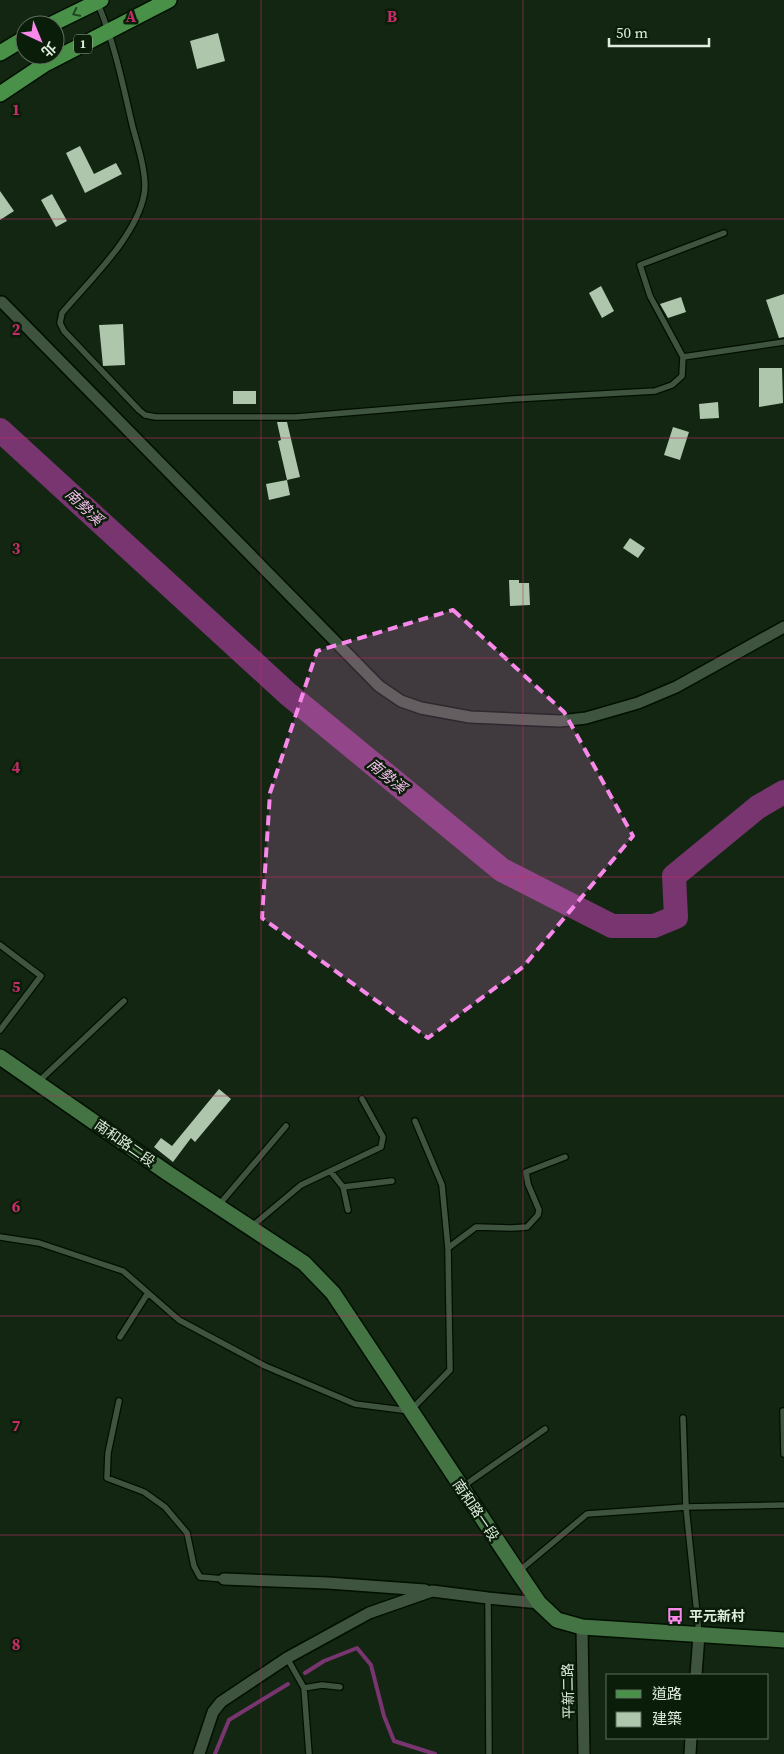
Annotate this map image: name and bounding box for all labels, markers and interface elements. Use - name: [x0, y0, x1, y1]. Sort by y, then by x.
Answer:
- text: A: [126, 5, 137, 27]
- text: B: [387, 5, 398, 27]
- one-way arrow: [72, 6, 81, 16]
- north arrow: [15, 15, 65, 65]
- scale bar: [609, 15, 709, 47]
- text: 50 m: [616, 22, 648, 43]
- road number: 1: [74, 34, 92, 54]
- text: 北: [37, 37, 61, 61]
- text: 1: [12, 98, 20, 120]
- text: 2: [12, 318, 21, 340]
- water label: 南勢溪: [61, 484, 109, 531]
- text: 3: [12, 537, 21, 559]
- water label: 南勢溪: [363, 753, 413, 799]
- text: 4: [12, 756, 21, 778]
- text: 5: [12, 975, 21, 997]
- street label: 南和路二段: [91, 1115, 159, 1171]
- text: 6: [12, 1195, 21, 1217]
- text: 7: [12, 1414, 21, 1436]
- street label: 南和路一段: [448, 1475, 504, 1545]
- bus stop icon: 平元新村: [665, 1606, 685, 1626]
- place label: 平元新村: [689, 1606, 745, 1626]
- text: 8: [12, 1633, 20, 1655]
- street label: 平新二路: [558, 1663, 578, 1719]
- legend: [606, 1674, 769, 1739]
- text: 道路: [652, 1683, 682, 1704]
- text: 建築: [652, 1708, 682, 1729]

